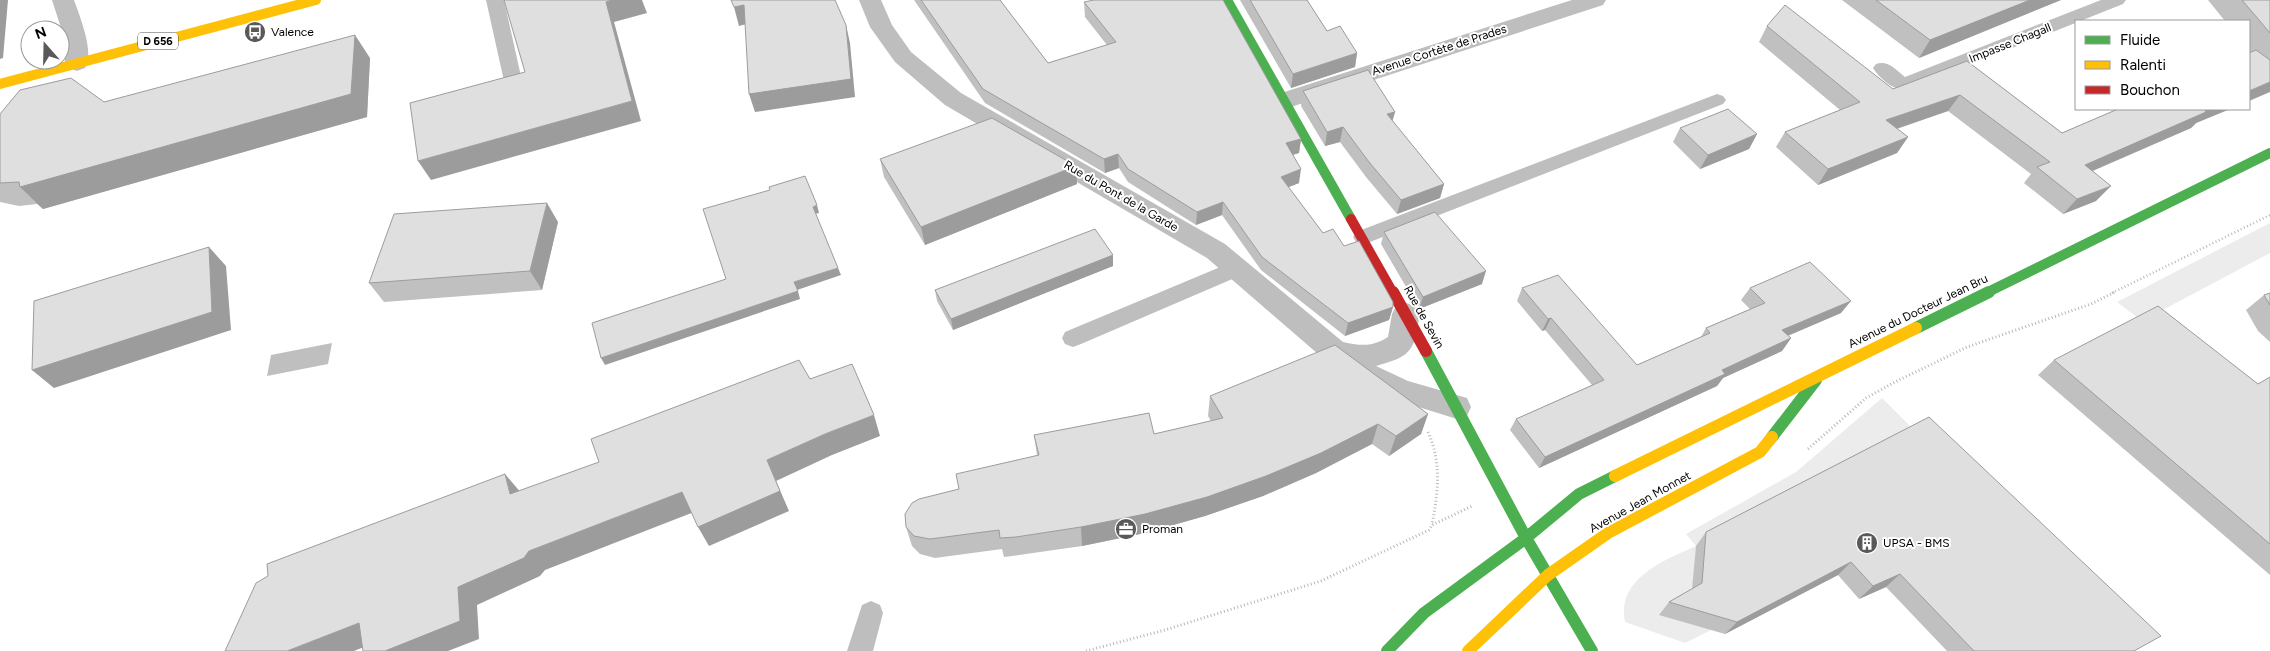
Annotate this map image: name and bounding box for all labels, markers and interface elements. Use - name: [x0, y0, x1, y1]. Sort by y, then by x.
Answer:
- north arrow: [20, 20, 70, 70]
- bus stop icon: Valence: [243, 20, 267, 44]
- street label: Impasse Chagall: [1967, 20, 2053, 66]
- legend: [2075, 20, 2250, 110]
- street label: Avenue Cortète de Prades: [1370, 21, 1509, 78]
- text: N: [33, 23, 49, 43]
- place label: Valence: [271, 25, 314, 39]
- text: Fluide: [2120, 31, 2160, 49]
- road number: D 656: [138, 32, 178, 49]
- text: Ralenti: [2120, 56, 2166, 74]
- text: Bouchon: [2120, 81, 2180, 99]
- street label: Rue du Pont de la Garde: [1061, 158, 1181, 235]
- street label: Avenue du Docteur Jean Bru: [1846, 271, 1990, 351]
- street label: Rue de Sevin: [1401, 283, 1447, 351]
- street label: Avenue Jean Monnet: [1587, 468, 1693, 536]
- office icon: Proman: [1114, 517, 1138, 541]
- place label: Proman: [1142, 522, 1183, 536]
- building icon: UPSA - BMS: [1855, 531, 1879, 555]
- place label: UPSA - BMS: [1883, 536, 1950, 550]

